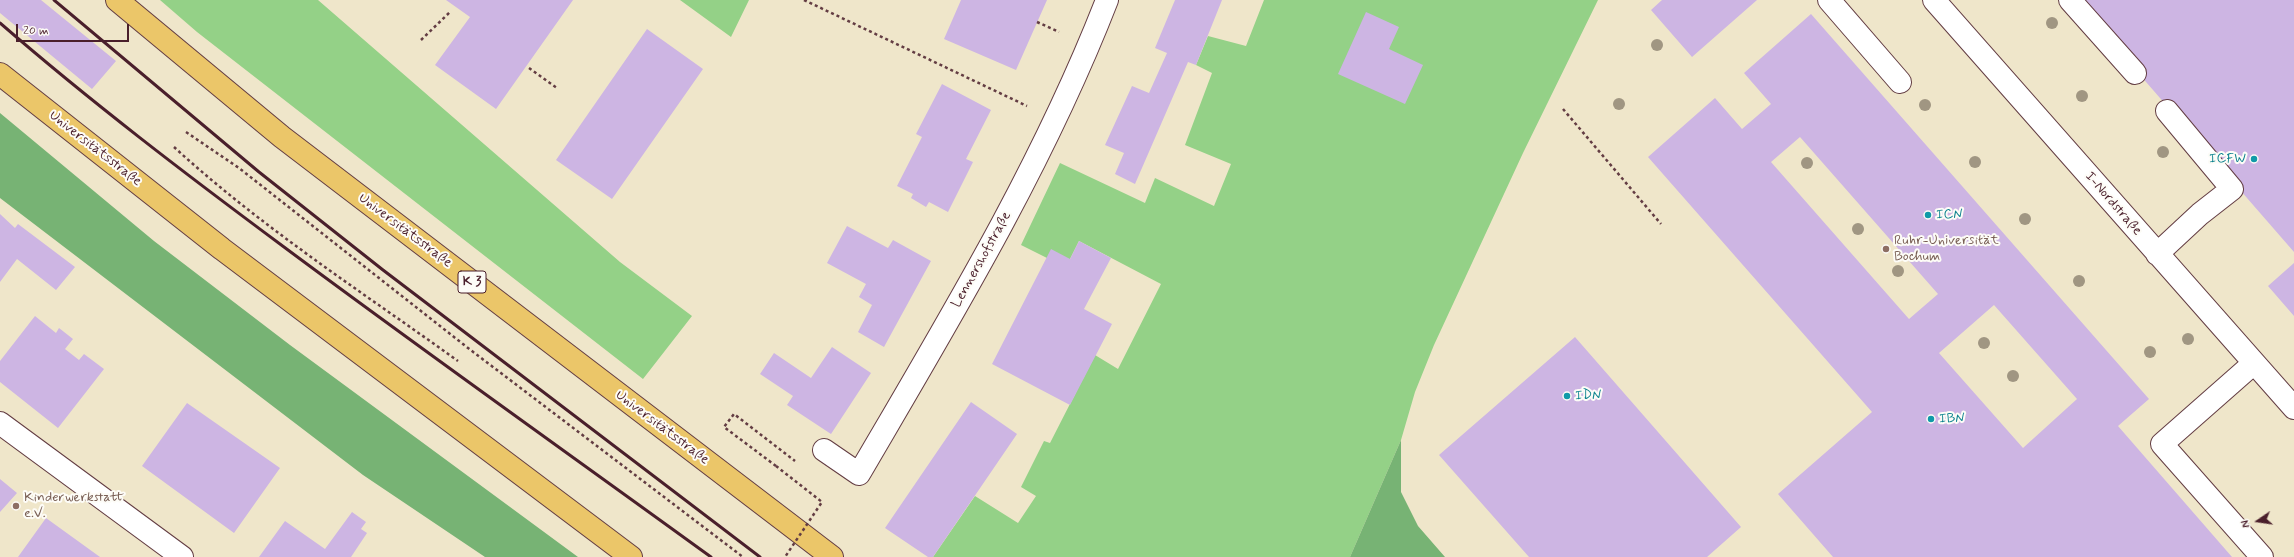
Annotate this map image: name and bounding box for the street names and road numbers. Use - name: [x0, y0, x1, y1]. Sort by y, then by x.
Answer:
- street label: Universitätsstraße: [45, 108, 145, 190]
- street label: I-Nordstraße: [2081, 169, 2145, 239]
- street label: Universitätsstraße: [355, 190, 455, 272]
- street label: Lennershofstraße: [949, 209, 1015, 311]
- road number: K 3: [458, 271, 486, 293]
- street label: Universitätsstraße: [612, 387, 712, 469]

